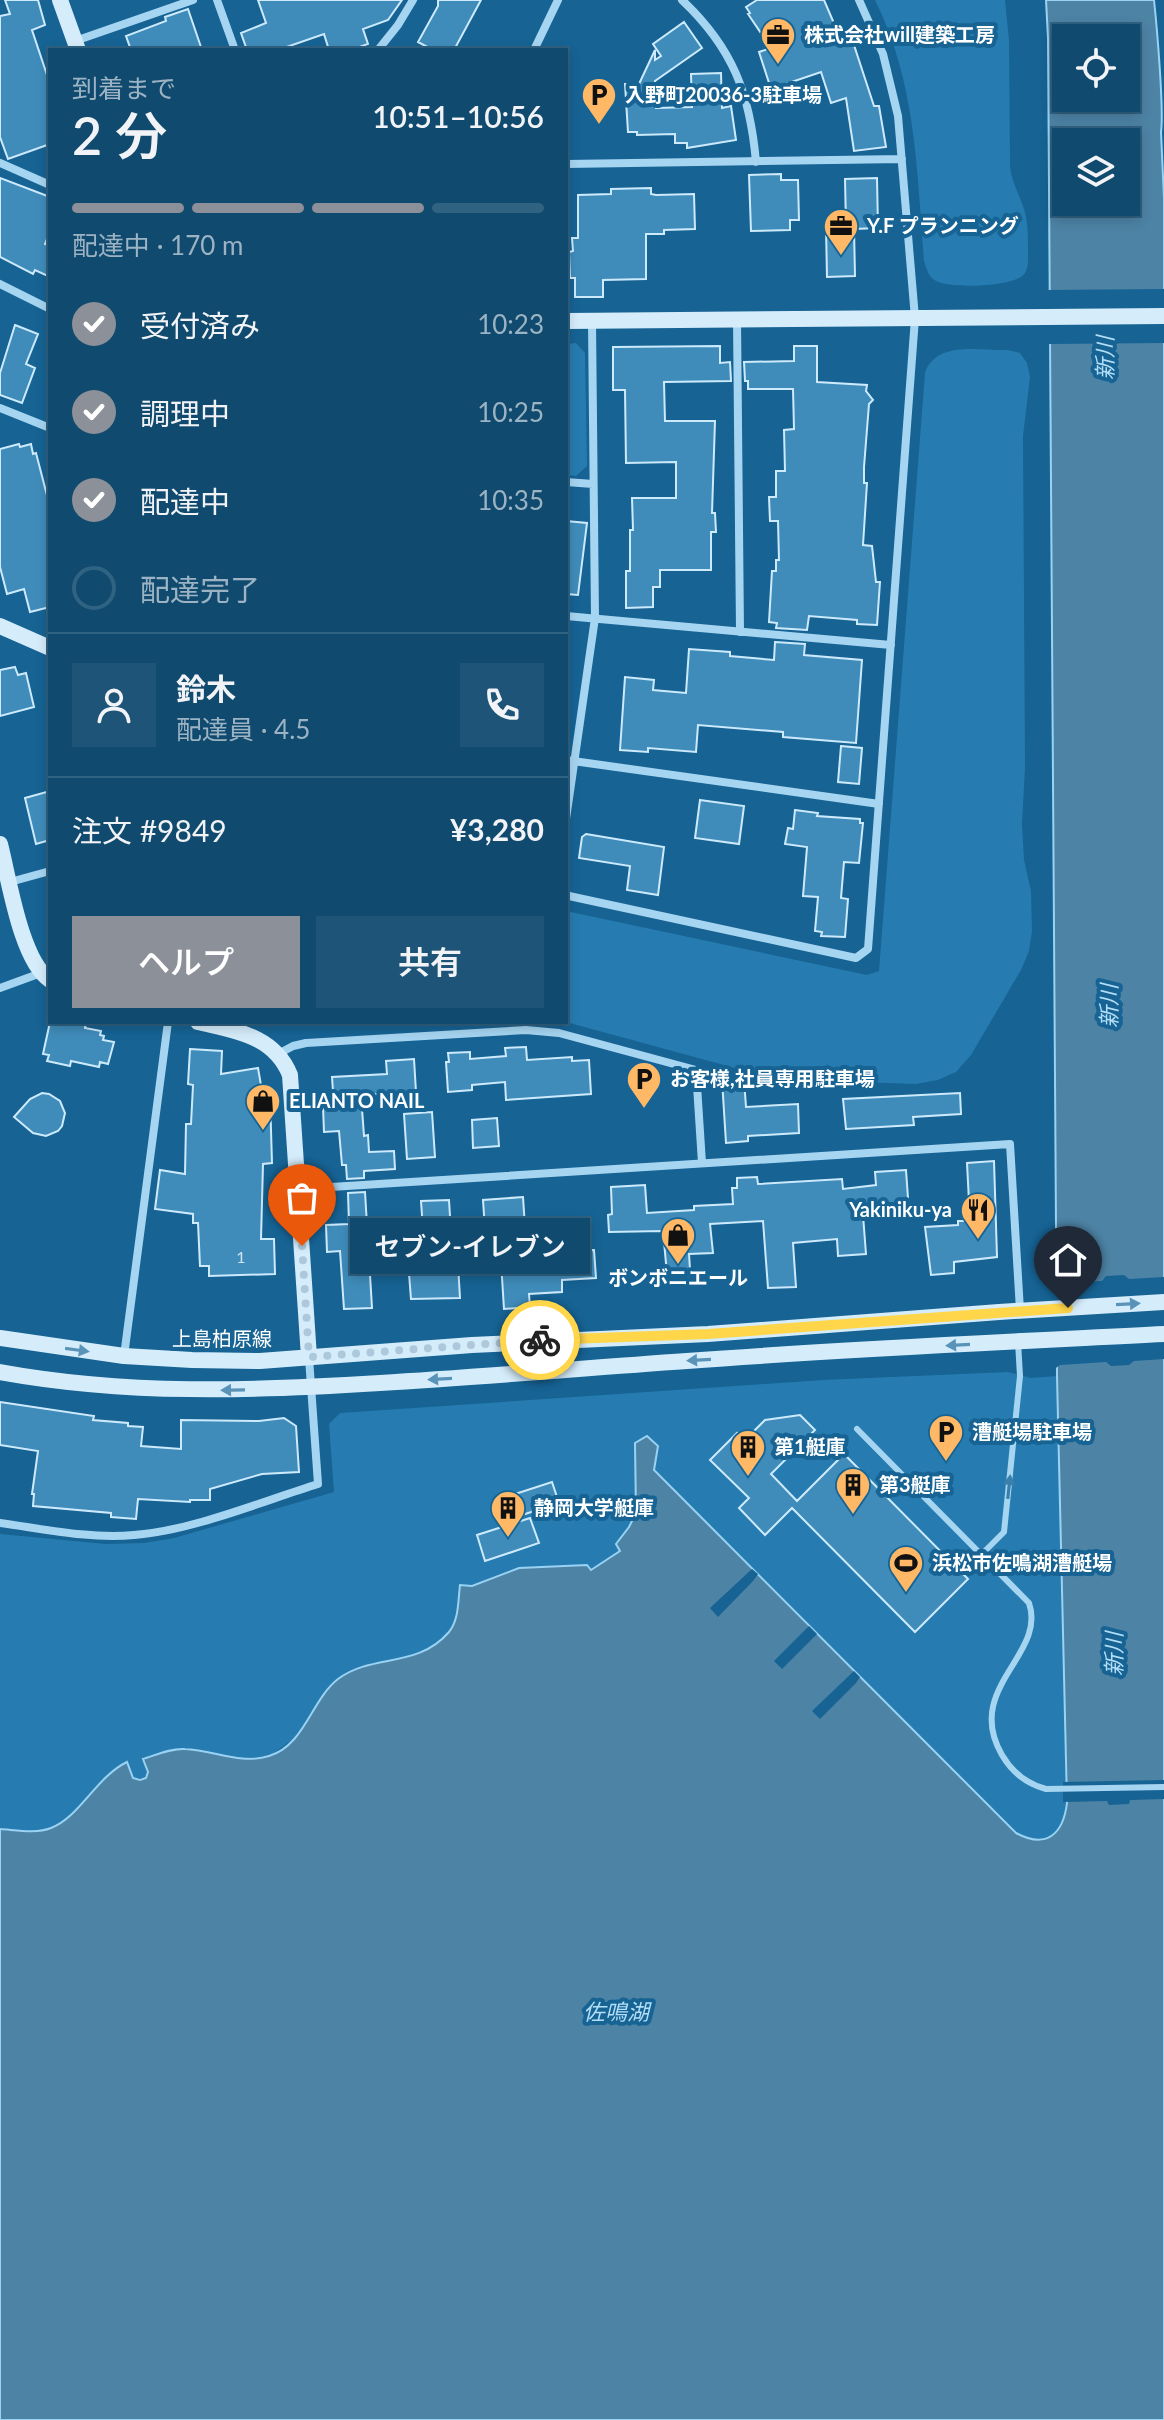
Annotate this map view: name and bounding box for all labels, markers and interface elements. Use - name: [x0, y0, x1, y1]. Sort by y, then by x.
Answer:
- office icon: 株式会社will建築工房: [759, 16, 797, 66]
- place label: 株式会社will建築工房: [804, 22, 995, 46]
- map controls: [1052, 24, 1140, 216]
- button: locate: [1052, 24, 1140, 112]
- text: 到着まで: [72, 72, 176, 104]
- parking icon: 入野町20036-3駐車場: [580, 76, 618, 126]
- place label: 入野町20036-3駐車場: [625, 82, 822, 106]
- text: 10:51–10:56: [372, 98, 544, 134]
- text: 2 分: [72, 104, 167, 166]
- button: layers: [1052, 128, 1140, 216]
- office icon: Y.F プランニング: [822, 207, 860, 257]
- place label: Y.F プランニング: [866, 213, 1019, 237]
- text: 配達中 · 170 m: [72, 229, 243, 261]
- icon: check: [72, 302, 116, 346]
- text: 受付済み: [140, 307, 260, 343]
- text: 10:23: [477, 308, 544, 340]
- water label: 新川: [1091, 334, 1118, 380]
- icon: check: [72, 390, 116, 434]
- text: 調理中: [140, 395, 230, 431]
- text: 10:25: [477, 396, 544, 428]
- icon: check: [72, 478, 116, 522]
- text: 配達中: [140, 483, 230, 519]
- text: 10:35: [477, 484, 544, 516]
- text: 配達完了: [140, 571, 260, 607]
- button: person: [72, 663, 156, 747]
- button: phone: [460, 663, 544, 747]
- text: 鈴木: [176, 670, 236, 706]
- text: 配達員 · 4.5: [176, 713, 310, 745]
- text: ¥3,280: [450, 811, 544, 847]
- text: 注文 #9849: [72, 812, 227, 848]
- button: ヘルプ: [72, 916, 300, 1008]
- button: 共有: [316, 916, 544, 1008]
- water label: 新川: [1095, 982, 1122, 1028]
- parking icon: お客様,社員専用駐車場: [625, 1060, 663, 1110]
- place label: お客様,社員専用駐車場: [670, 1066, 875, 1090]
- shop icon: ELIANTO NAIL: [244, 1082, 282, 1132]
- place label: ELIANTO NAIL: [289, 1088, 425, 1112]
- pin: [268, 1164, 336, 1246]
- icon: bag: [280, 1176, 324, 1220]
- restaurant icon: Yakiniku-ya: [959, 1191, 997, 1241]
- place label: Yakiniku-ya: [848, 1197, 952, 1221]
- shop icon: ボンボニエール: [659, 1216, 697, 1266]
- callout: セブン-イレブン: [350, 1218, 590, 1274]
- pin: [1034, 1226, 1102, 1308]
- text: セブン-イレブン: [374, 1230, 566, 1262]
- icon: home: [1046, 1238, 1090, 1282]
- house number: 1: [236, 1247, 246, 1266]
- place label: ボンボニエール: [608, 1265, 748, 1289]
- one-way arrow: [1116, 1298, 1141, 1311]
- courier: [500, 1300, 580, 1380]
- icon: bike: [518, 1318, 562, 1362]
- street label: 上島柏原線: [172, 1326, 272, 1350]
- one-way arrow: [945, 1339, 970, 1352]
- one-way arrow: [65, 1344, 90, 1357]
- one-way arrow: [686, 1354, 711, 1367]
- one-way arrow: [427, 1373, 452, 1386]
- one-way arrow: [220, 1383, 245, 1396]
- parking icon: 漕艇場駐車場: [927, 1413, 965, 1463]
- place label: 漕艇場駐車場: [972, 1419, 1092, 1443]
- building icon: 第1艇庫: [729, 1428, 767, 1478]
- place label: 第1艇庫: [774, 1434, 846, 1458]
- building icon: 第3艇庫: [834, 1466, 872, 1516]
- place label: 第3艇庫: [879, 1472, 951, 1496]
- one-way arrow: [1002, 1474, 1015, 1499]
- building icon: 静岡大学艇庫: [489, 1489, 527, 1539]
- place label: 静岡大学艇庫: [534, 1495, 654, 1519]
- sports icon: 浜松市佐鳴湖漕艇場: [887, 1544, 925, 1594]
- place label: 浜松市佐鳴湖漕艇場: [932, 1550, 1112, 1574]
- water label: 新川: [1100, 1630, 1127, 1676]
- water label: 佐鳴湖: [583, 1998, 652, 2025]

